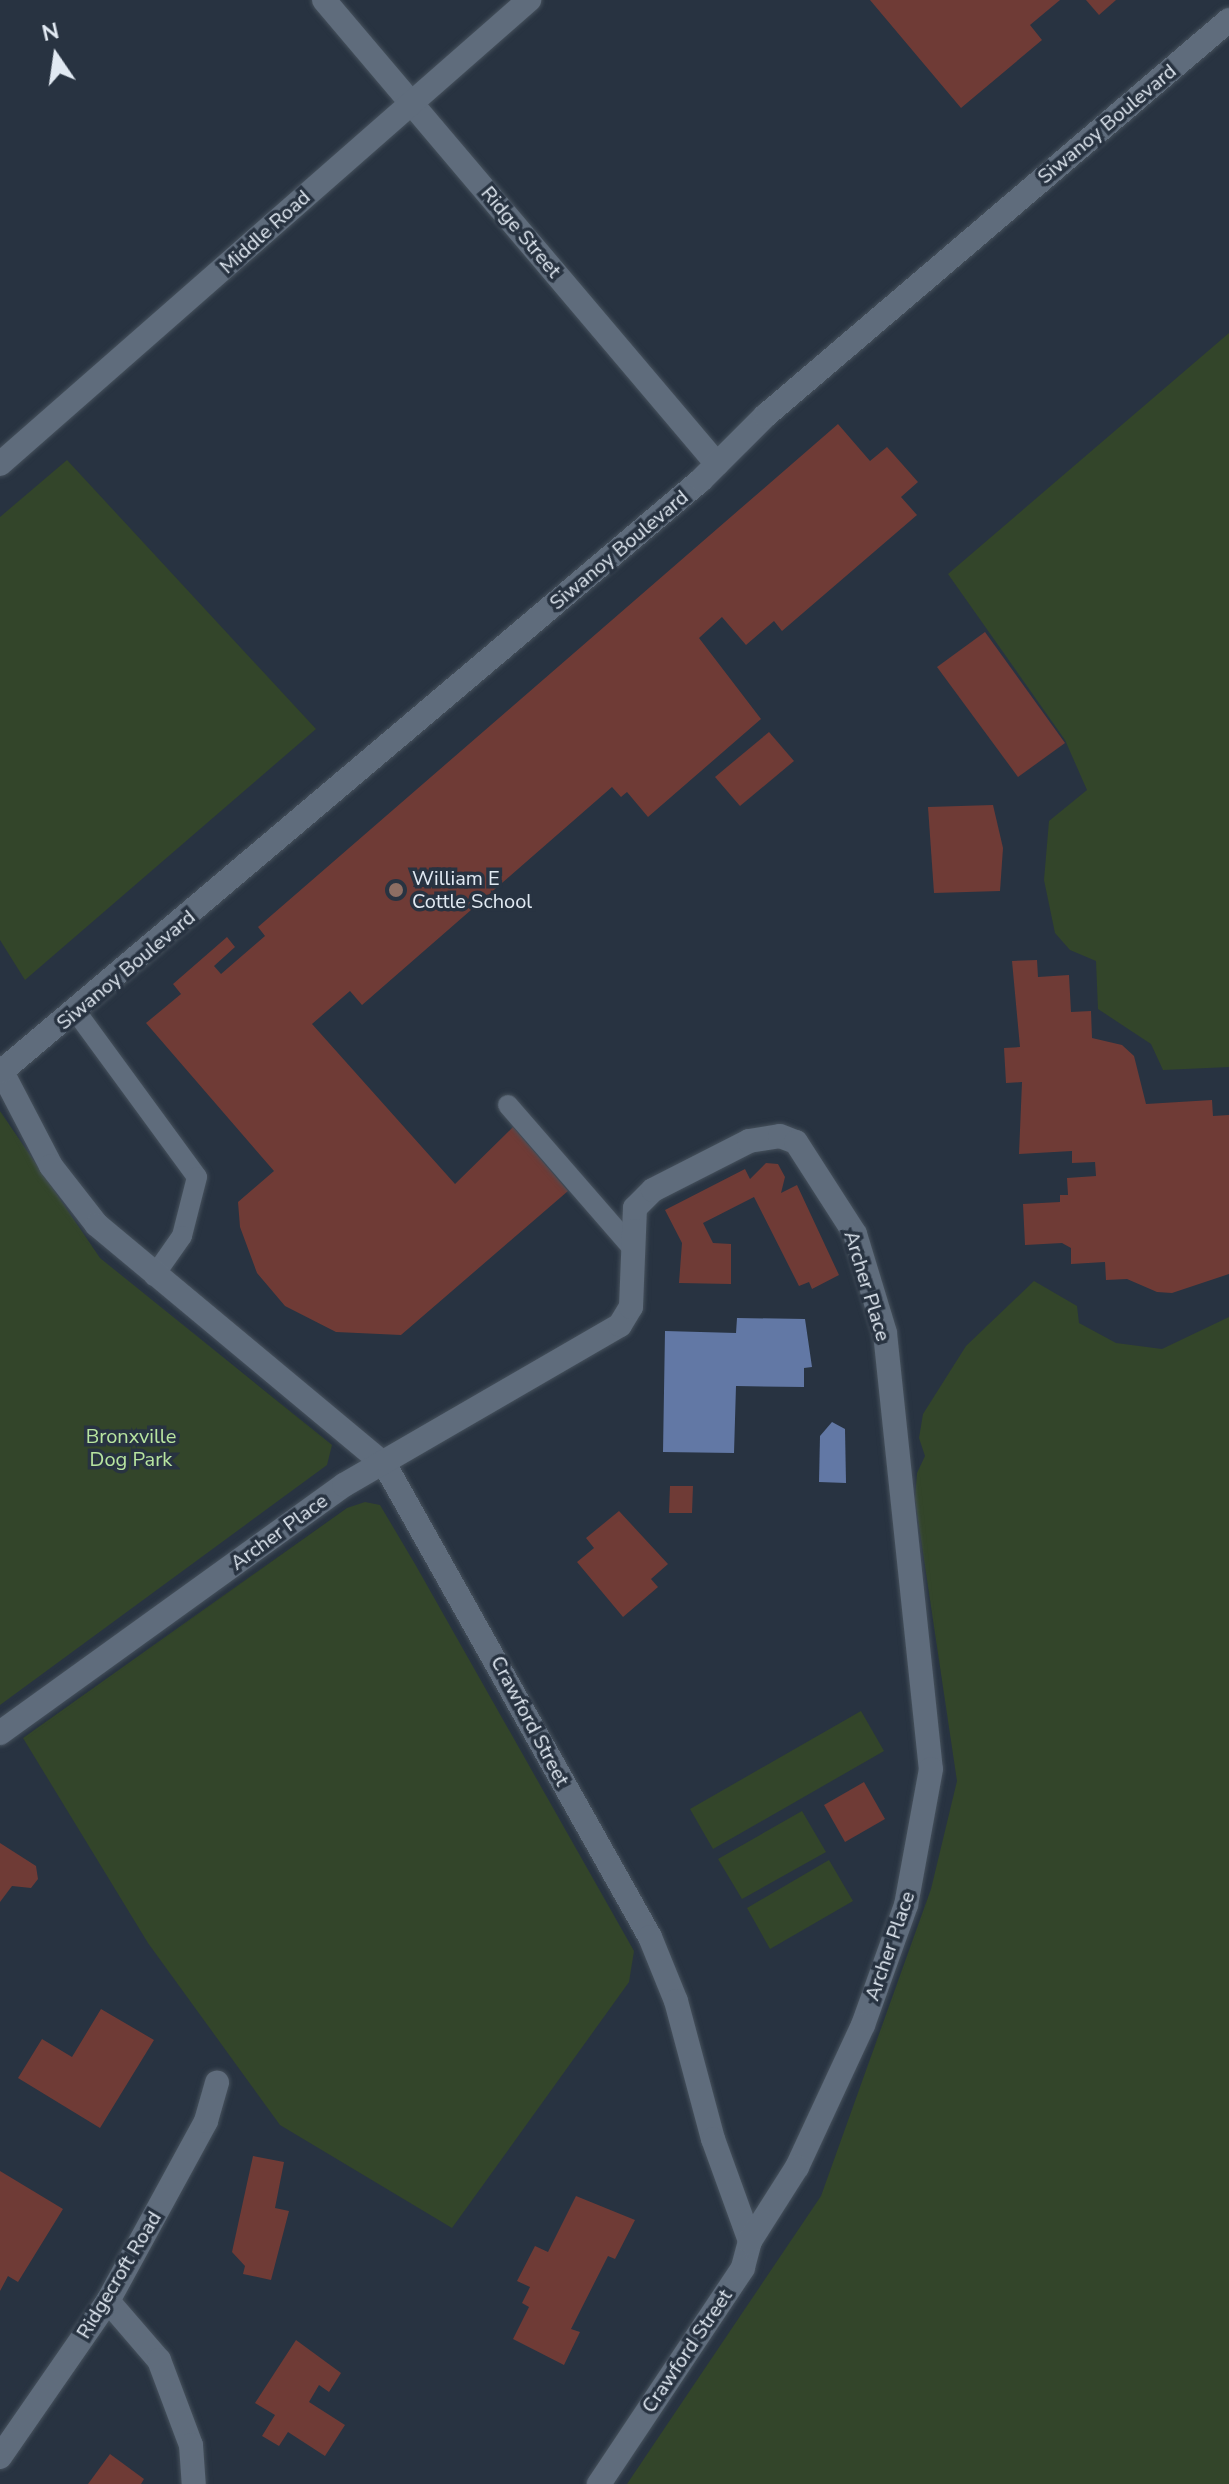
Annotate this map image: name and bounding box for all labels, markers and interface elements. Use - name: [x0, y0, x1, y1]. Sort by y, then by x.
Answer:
- north arrow: [16, 16, 96, 96]
- text: N: [39, 16, 62, 49]
- street label: Siwanoy Boulevard: [1033, 59, 1181, 189]
- street label: Ridge Street: [476, 181, 566, 283]
- street label: Middle Road: [215, 185, 315, 279]
- street label: Siwanoy Boulevard: [545, 485, 693, 615]
- place label: William E Cottle School: [412, 866, 532, 913]
- marker: William E Cottle School: [387, 881, 405, 899]
- street label: Siwanoy Boulevard: [52, 905, 200, 1035]
- street label: Archer Place: [839, 1228, 895, 1344]
- park label: Bronxville Dog Park: [86, 1424, 176, 1471]
- street label: Archer Place: [226, 1489, 332, 1575]
- street label: Crawford Street: [486, 1652, 574, 1790]
- street label: Archer Place: [860, 1888, 920, 2004]
- street label: Ridgecroft Road: [72, 2207, 166, 2343]
- street label: Crawford Street: [637, 2285, 737, 2417]

